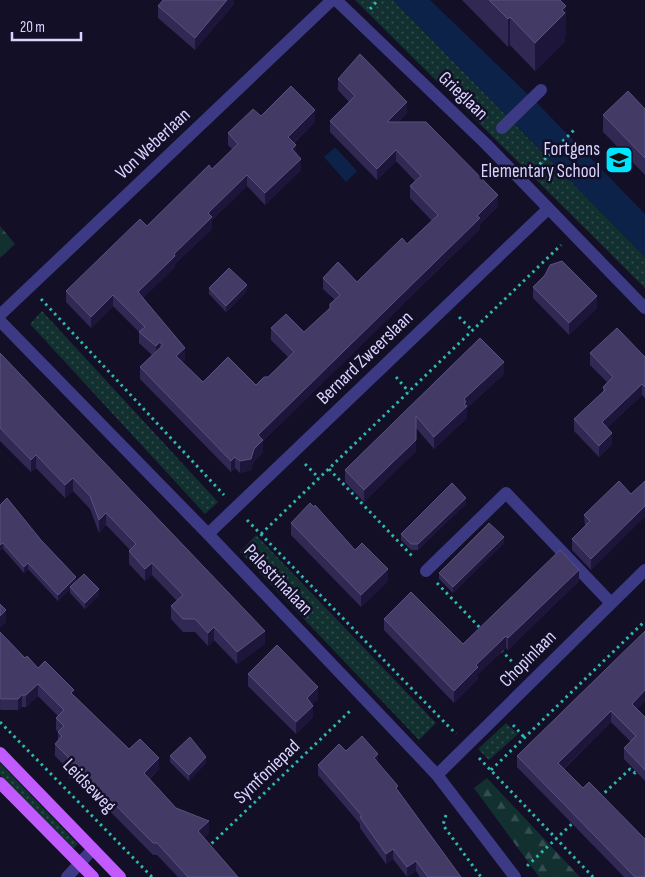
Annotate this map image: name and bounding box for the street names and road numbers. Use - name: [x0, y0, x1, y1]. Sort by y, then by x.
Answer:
- street label: Grieglaan: [433, 67, 493, 125]
- street label: Von Weberlaan: [111, 104, 195, 184]
- street label: Bernard Zweerslaan: [312, 306, 418, 410]
- street label: Palestrinalaan: [239, 540, 317, 620]
- street label: Chopinlaan: [495, 626, 561, 692]
- street label: Symfoniepad: [229, 735, 305, 809]
- street label: Leidseweg: [58, 754, 121, 818]

